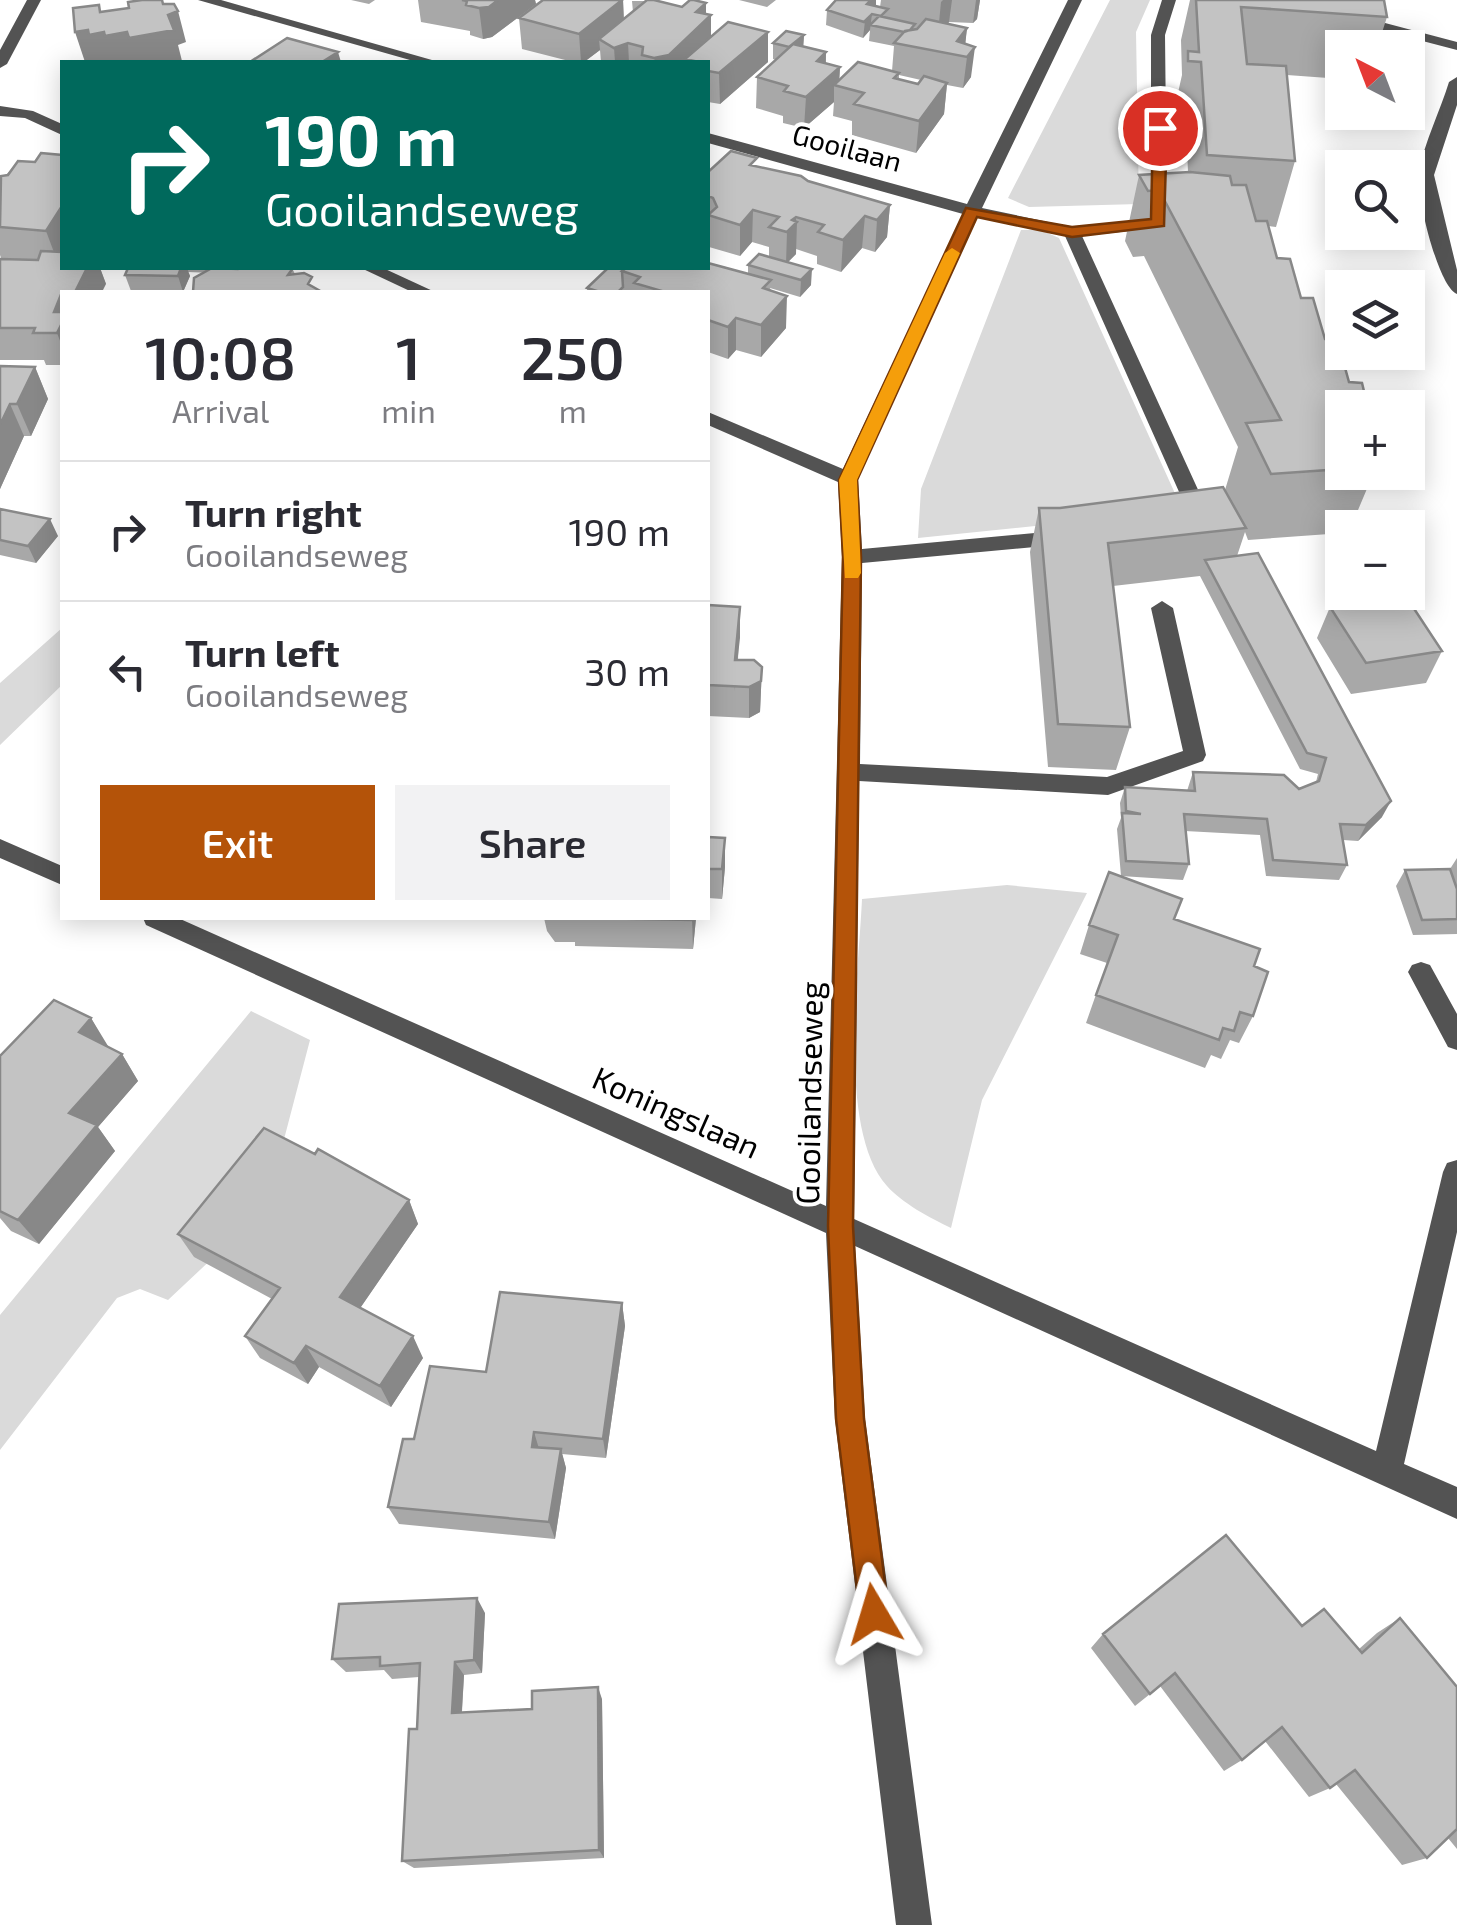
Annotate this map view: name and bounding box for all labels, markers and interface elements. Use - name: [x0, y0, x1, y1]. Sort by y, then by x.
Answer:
- north arrow: [1325, 30, 1425, 130]
- map controls: [1325, 30, 1425, 610]
- pin: [1118, 86, 1203, 171]
- text: 190 m: [265, 96, 458, 180]
- icon: right: [100, 100, 230, 230]
- icon: arrive: [1133, 101, 1188, 156]
- street label: Gooilaan: [789, 116, 906, 178]
- button: search: [1325, 150, 1425, 250]
- text: Gooilandseweg: [265, 181, 579, 235]
- button: layers: [1325, 270, 1425, 370]
- text: 10:08: [145, 320, 296, 392]
- text: 1: [396, 320, 421, 392]
- text: 250: [521, 320, 625, 392]
- button: +: [1325, 390, 1425, 490]
- text: Arrival: [172, 391, 269, 429]
- text: min: [381, 391, 436, 429]
- text: m: [559, 391, 587, 429]
- text: Turn right: [185, 489, 362, 535]
- icon: right: [100, 504, 155, 559]
- text: 190 m: [568, 508, 670, 554]
- button: −: [1325, 510, 1425, 610]
- text: Gooilandseweg: [185, 535, 408, 573]
- text: Turn left: [185, 629, 340, 675]
- icon: left: [100, 644, 155, 699]
- text: 30 m: [584, 648, 670, 694]
- text: Gooilandseweg: [185, 675, 408, 713]
- button: Exit: [100, 785, 375, 900]
- button: Share: [395, 785, 670, 900]
- street label: Gooilandseweg: [787, 981, 829, 1205]
- street label: Koningslaan: [587, 1057, 766, 1165]
- position arrow: [822, 1562, 926, 1666]

